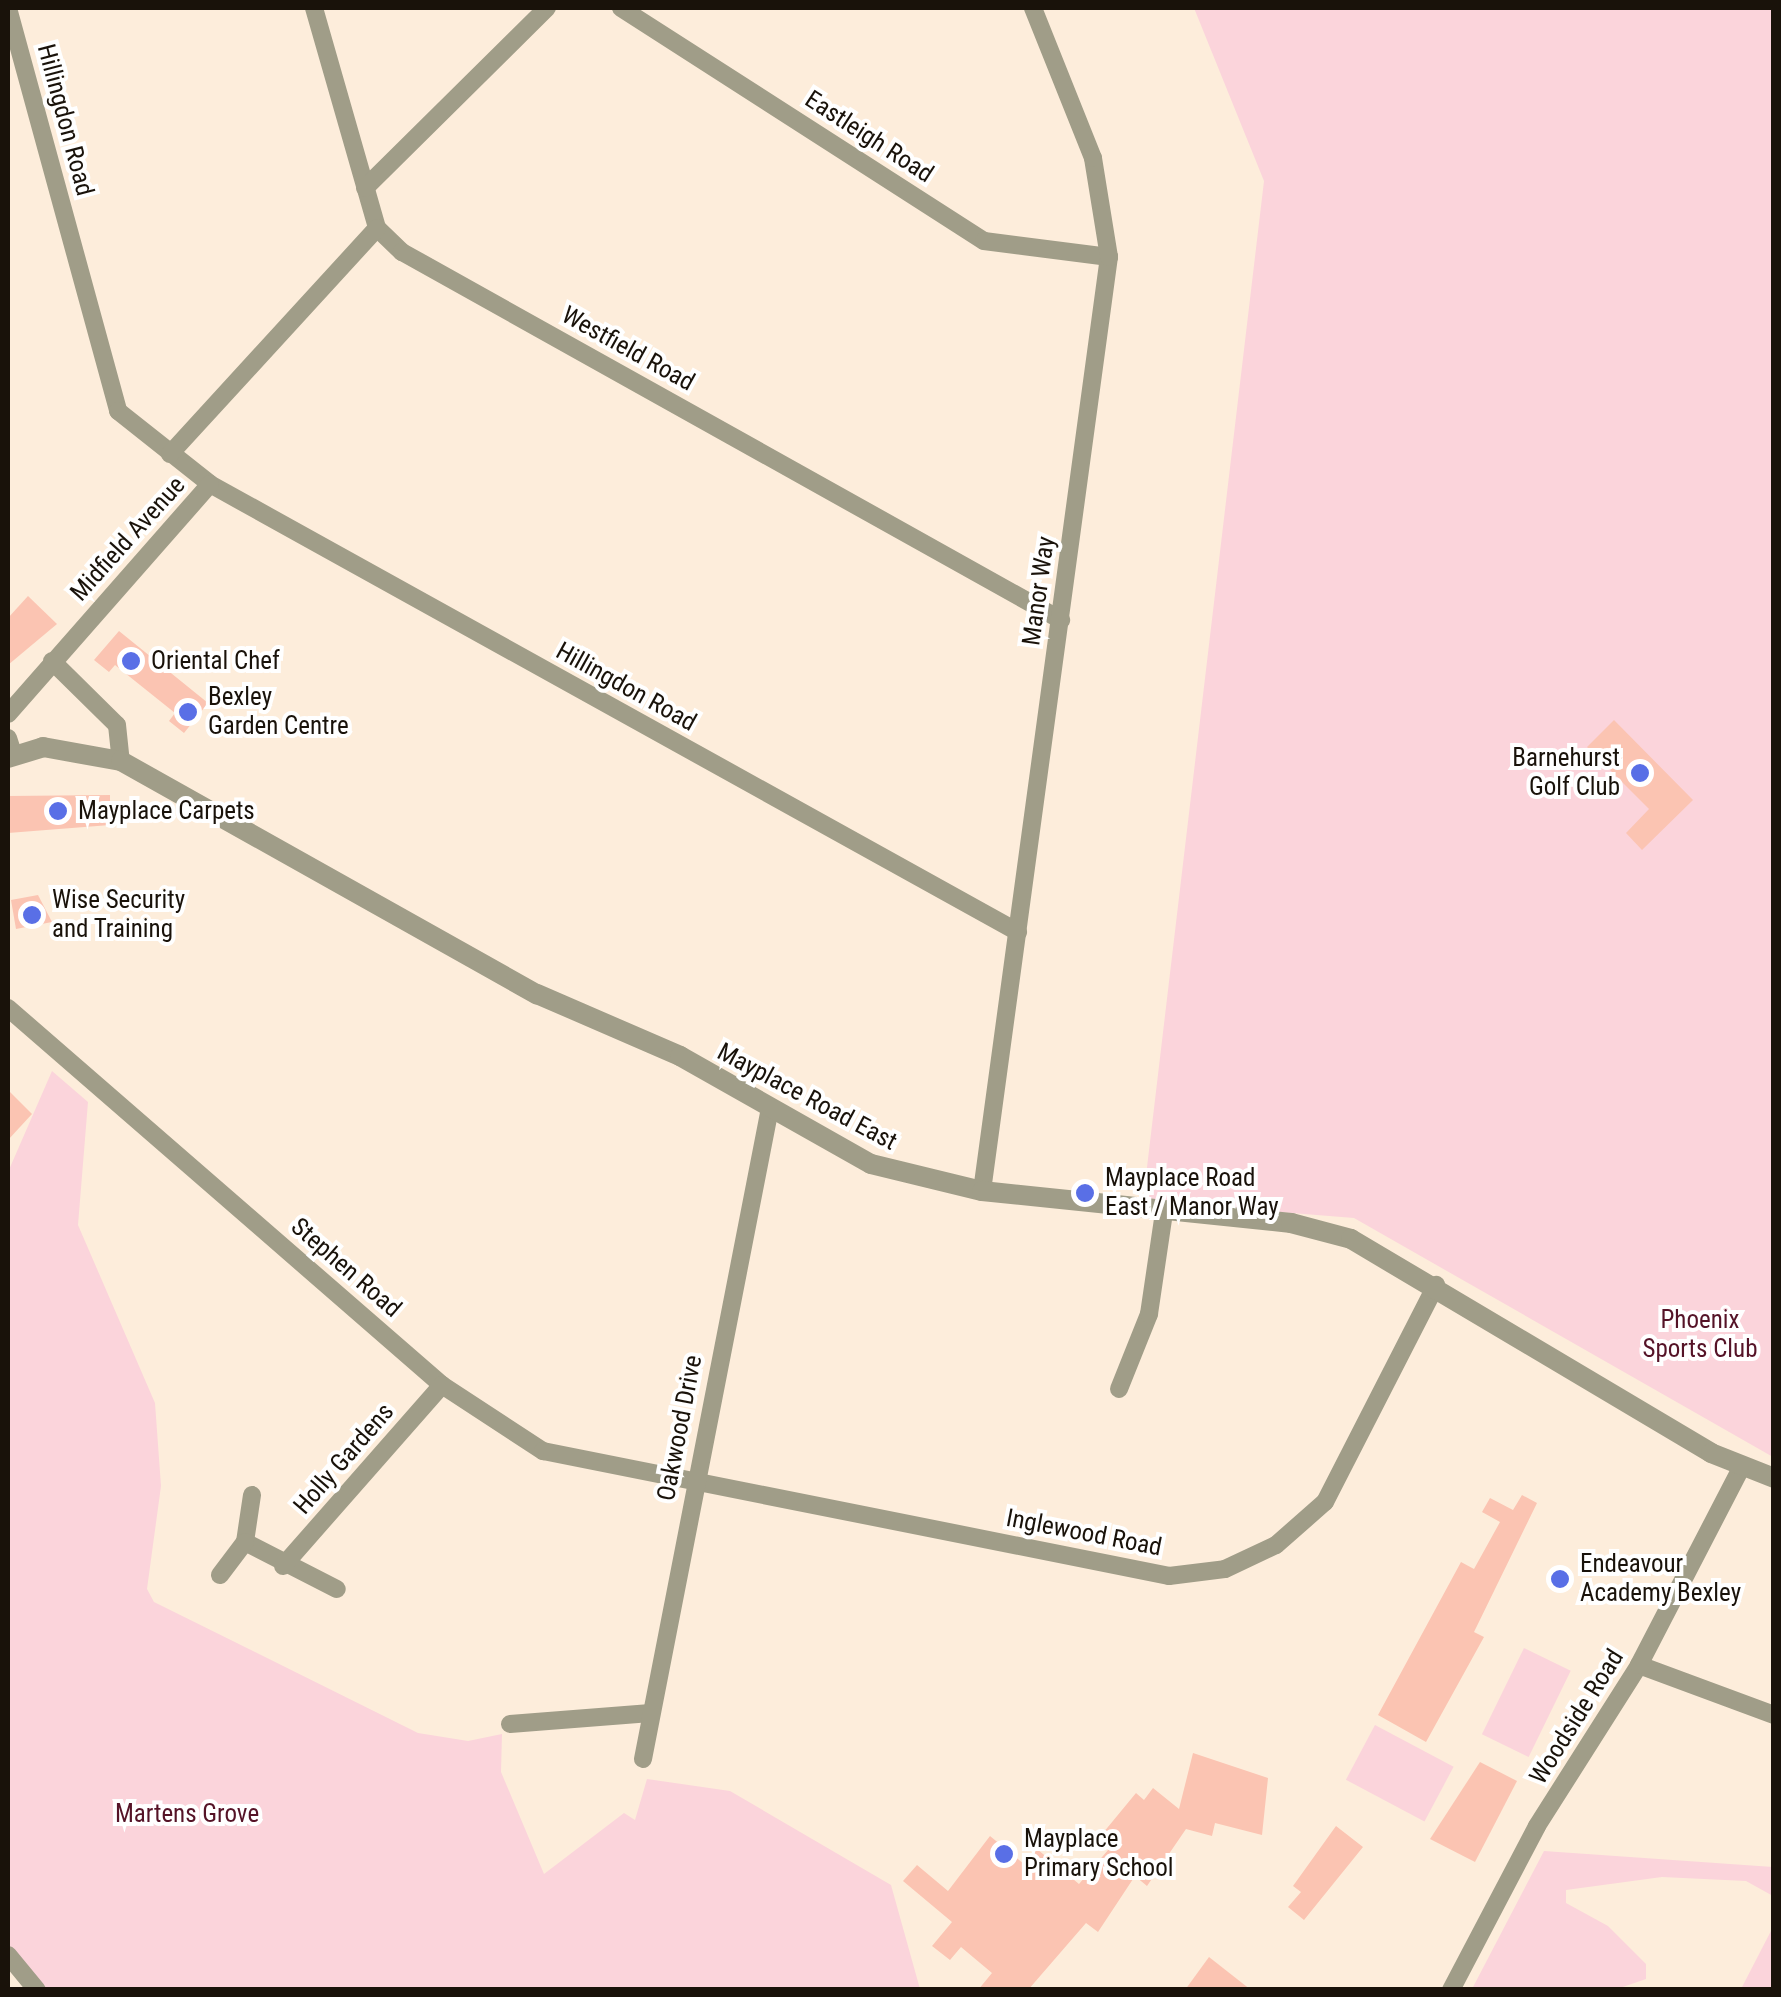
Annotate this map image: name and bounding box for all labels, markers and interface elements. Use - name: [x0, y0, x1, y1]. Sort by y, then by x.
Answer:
- street label: Hillingdon Road: [30, 41, 100, 199]
- street label: Eastleigh Road: [799, 84, 939, 190]
- street label: Westfield Road: [556, 300, 700, 398]
- street label: Midfield Avenue: [64, 471, 192, 607]
- street label: Manor Way: [1017, 535, 1061, 647]
- street label: Hillingdon Road: [551, 636, 701, 738]
- place label: Oriental Chef: [151, 646, 280, 676]
- marker: Oriental Chef: [120, 650, 142, 672]
- place label: Bexley Garden Centre: [208, 683, 349, 742]
- marker: Bexley Garden Centre: [177, 701, 199, 723]
- place label: Barnehurst Golf Club: [1512, 744, 1620, 803]
- marker: Barnehurst Golf Club: [1629, 762, 1651, 784]
- place label: Mayplace Carpets: [78, 796, 255, 826]
- marker: Mayplace Carpets: [47, 800, 69, 822]
- place label: Wise Security and Training: [52, 886, 185, 945]
- marker: Wise Security and Training: [21, 904, 43, 926]
- street label: Mayplace Road East: [712, 1037, 902, 1157]
- place label: Mayplace Road East / Manor Way: [1105, 1164, 1279, 1223]
- marker: Mayplace Road East / Manor Way: [1074, 1182, 1096, 1204]
- street label: Stephen Road: [285, 1212, 407, 1324]
- park label: Phoenix Sports Club: [1643, 1306, 1757, 1365]
- street label: Oakwood Drive: [651, 1353, 709, 1503]
- street label: Holly Gardens: [288, 1397, 400, 1521]
- street label: Inglewood Road: [1004, 1503, 1164, 1563]
- place label: Endeavour Academy Bexley: [1580, 1550, 1741, 1609]
- marker: Endeavour Academy Bexley: [1549, 1568, 1571, 1590]
- street label: Woodside Road: [1524, 1644, 1630, 1790]
- park label: Martens Grove: [115, 1799, 259, 1829]
- place label: Mayplace Primary School: [1024, 1825, 1173, 1884]
- marker: Mayplace Primary School: [993, 1843, 1015, 1865]

